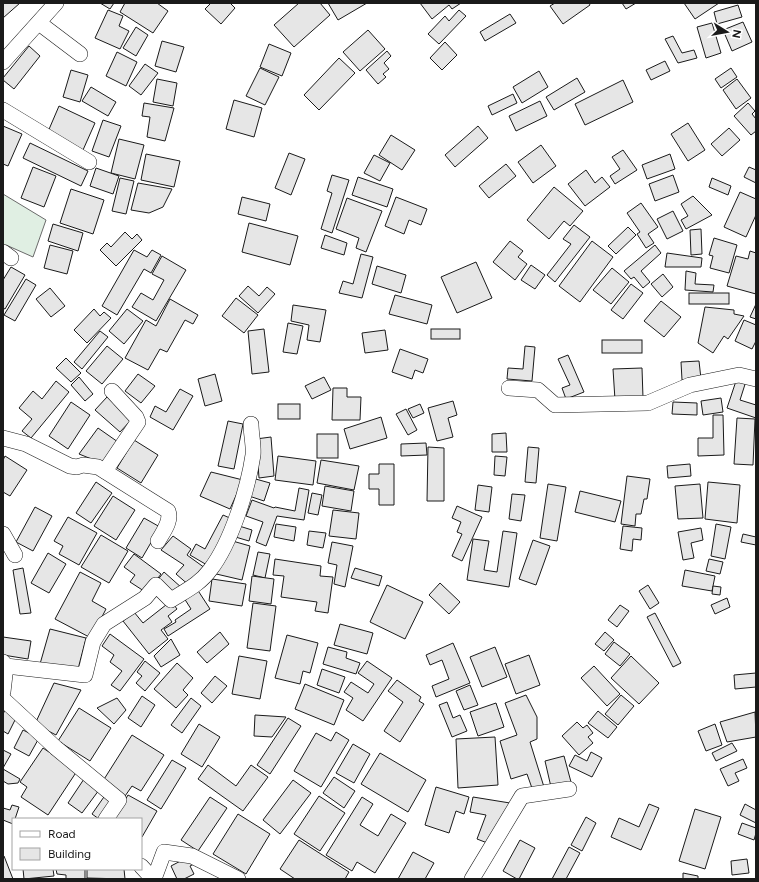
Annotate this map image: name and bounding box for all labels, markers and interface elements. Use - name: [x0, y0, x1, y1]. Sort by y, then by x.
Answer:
- north arrow: [707, 12, 747, 52]
- text: N: [729, 28, 744, 39]
- legend: [12, 818, 142, 870]
- text: Road: [48, 827, 76, 841]
- text: Building: [48, 847, 91, 861]

